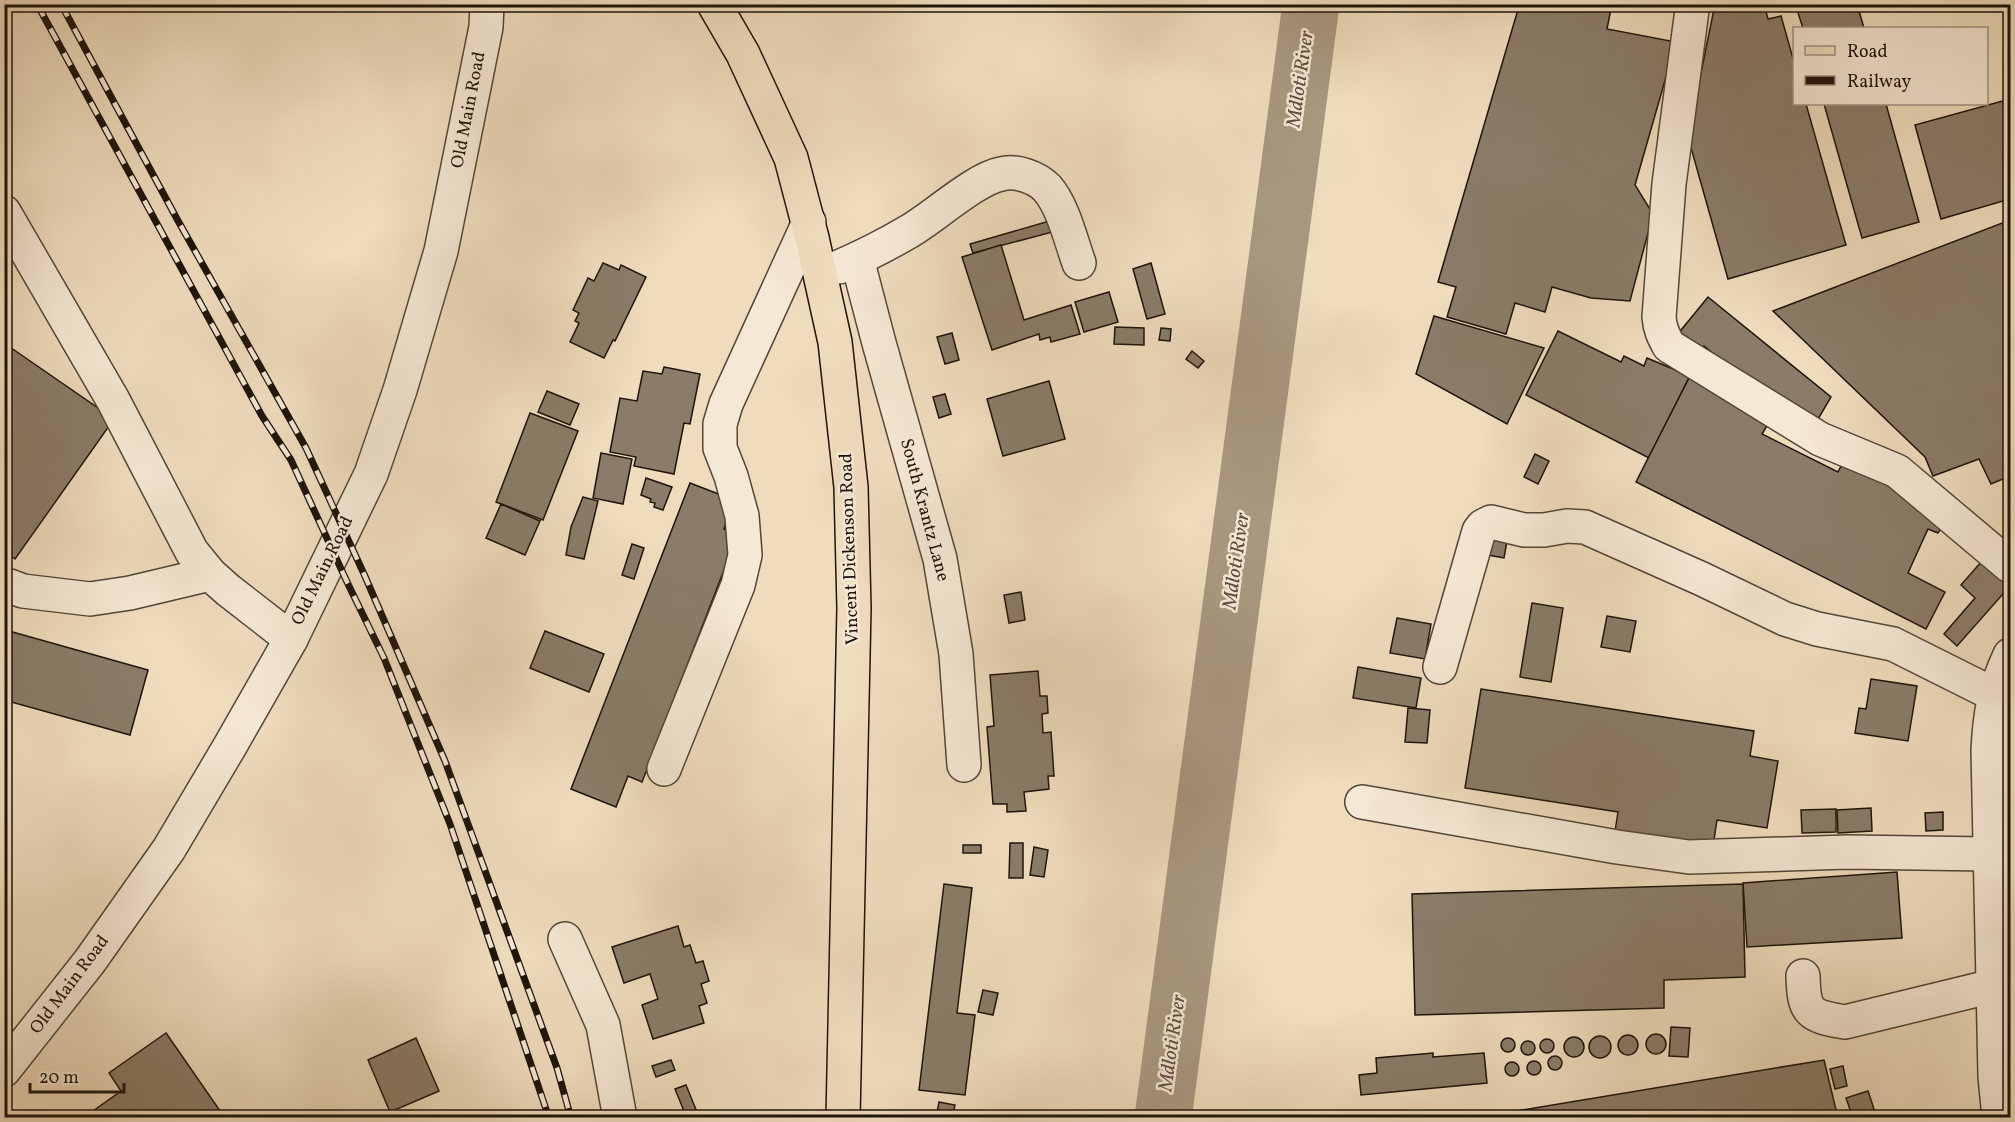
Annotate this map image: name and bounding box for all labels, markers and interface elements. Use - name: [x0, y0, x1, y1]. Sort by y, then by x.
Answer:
- legend: [1793, 27, 1988, 105]
- water label: Mdloti River: [1280, 28, 1322, 130]
- text: Road: [1847, 40, 1888, 65]
- street label: Old Main Road: [445, 49, 493, 171]
- text: Railway: [1847, 70, 1911, 95]
- street label: South Krantz Lane: [893, 436, 955, 584]
- street label: Vincent Dickenson Road: [834, 453, 866, 645]
- water label: Mdloti River: [1216, 510, 1258, 612]
- street label: Old Main Road: [286, 512, 360, 630]
- street label: Old Main Road: [24, 930, 116, 1040]
- water label: Mdloti River: [1152, 992, 1194, 1094]
- scale bar: [30, 1056, 124, 1094]
- text: 20 m: [39, 1066, 79, 1091]

